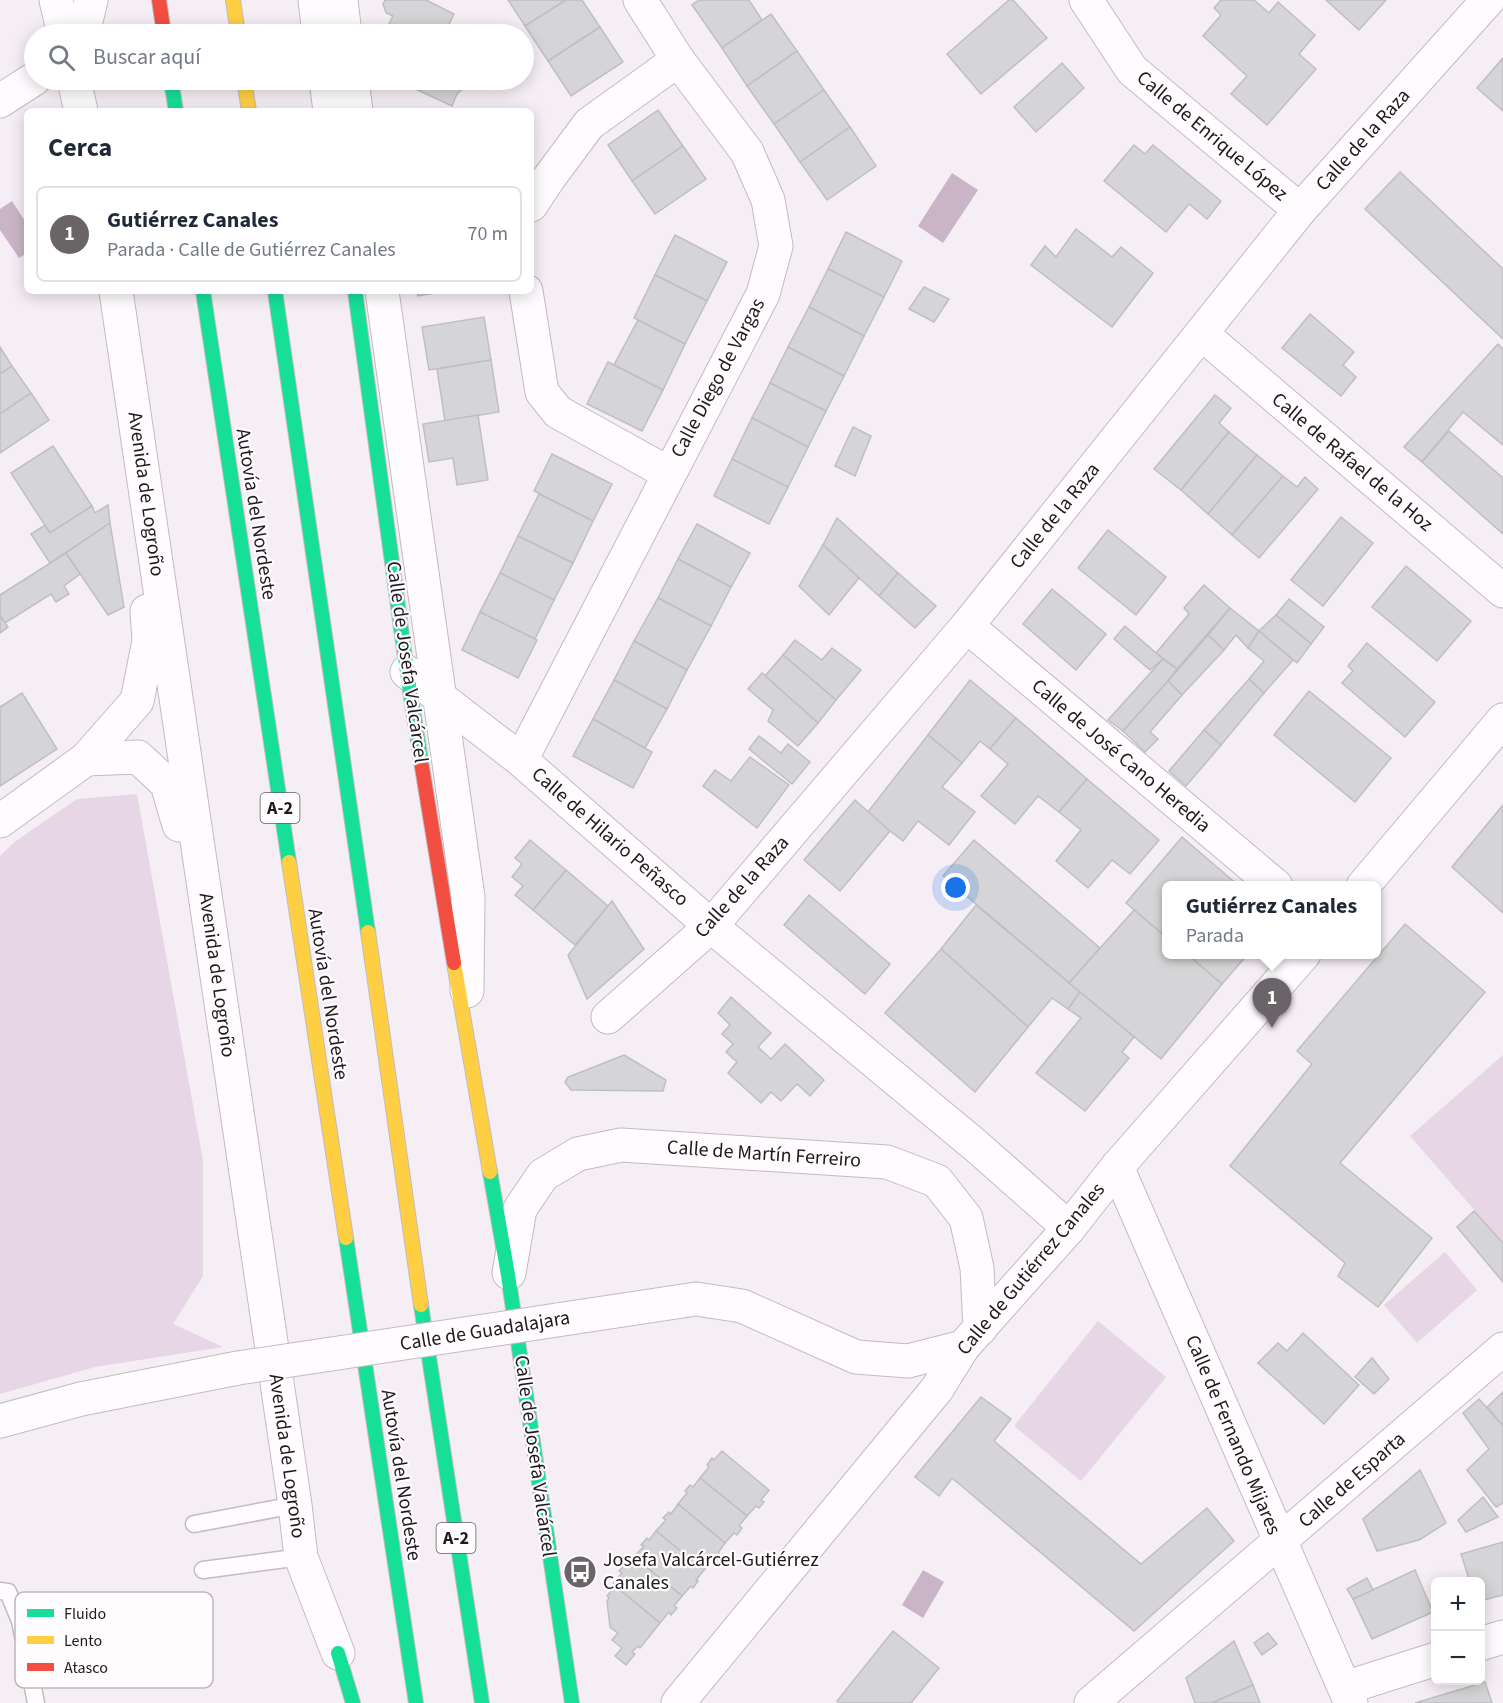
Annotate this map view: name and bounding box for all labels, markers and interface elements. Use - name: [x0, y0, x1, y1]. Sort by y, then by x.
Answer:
- search box: [24, 24, 534, 90]
- icon: search: [45, 41, 78, 74]
- text: Buscar aquí: [93, 41, 201, 73]
- street label: Calle de Enrique López: [1130, 64, 1294, 208]
- street label: Calle de la Raza: [1309, 83, 1417, 197]
- text: Cerca: [48, 129, 112, 166]
- text: Gutiérrez Canales: [107, 204, 279, 236]
- text: 1: [64, 220, 75, 248]
- text: 70 m: [468, 220, 508, 248]
- text: Parada · Calle de Gutiérrez Canales: [107, 236, 396, 264]
- street label: Calle Diego de Vargas: [664, 293, 772, 463]
- street label: Calle de Rafael de la Hoz: [1265, 386, 1439, 538]
- street label: Avenida de Logroño: [121, 410, 171, 578]
- street label: Autovía del Nordeste: [229, 426, 283, 602]
- street label: Calle de la Raza: [1003, 457, 1107, 575]
- street label: Calle de Josefa Valcárcel: [379, 559, 435, 765]
- street label: Calle de José Cano Heredia: [1025, 673, 1217, 839]
- street label: Calle de Hilario Peñasco: [525, 761, 695, 913]
- road number: A-2: [260, 793, 300, 823]
- street label: Calle de la Raza: [688, 830, 796, 944]
- your location: [941, 873, 970, 902]
- popup: [1162, 881, 1381, 959]
- text: Gutiérrez Canales: [1186, 890, 1357, 922]
- street label: Avenida de Logroño: [192, 891, 242, 1059]
- street label: Autovía del Nordeste: [301, 906, 355, 1082]
- text: Parada: [1186, 922, 1244, 950]
- pin: 1: [1252, 978, 1292, 1028]
- street label: Calle de Martín Ferreiro: [666, 1133, 862, 1175]
- street label: Calle de Gutiérrez Canales: [950, 1177, 1112, 1361]
- street label: Calle de Guadalajara: [398, 1304, 572, 1358]
- street label: Calle de Fernando Mijares: [1178, 1331, 1288, 1539]
- street label: Calle de Josefa Valcárcel: [507, 1353, 563, 1559]
- street label: Avenida de Logroño: [262, 1372, 312, 1540]
- street label: Autovía del Nordeste: [374, 1387, 428, 1563]
- street label: Calle de Esparta: [1292, 1426, 1412, 1534]
- road number: A-2: [436, 1523, 476, 1553]
- place label: Josefa Valcárcel-Gutiérrez Canales: [603, 1546, 819, 1597]
- bus stop icon: Josefa Valcárcel-Gutiérrez Canales: [562, 1554, 598, 1590]
- map controls: [1431, 1577, 1485, 1685]
- button: +: [1431, 1577, 1485, 1631]
- legend: [15, 1592, 213, 1688]
- text: Fluido: [64, 1603, 106, 1625]
- text: Lento: [64, 1630, 102, 1652]
- button: −: [1431, 1631, 1485, 1685]
- text: Atasco: [64, 1657, 108, 1679]

